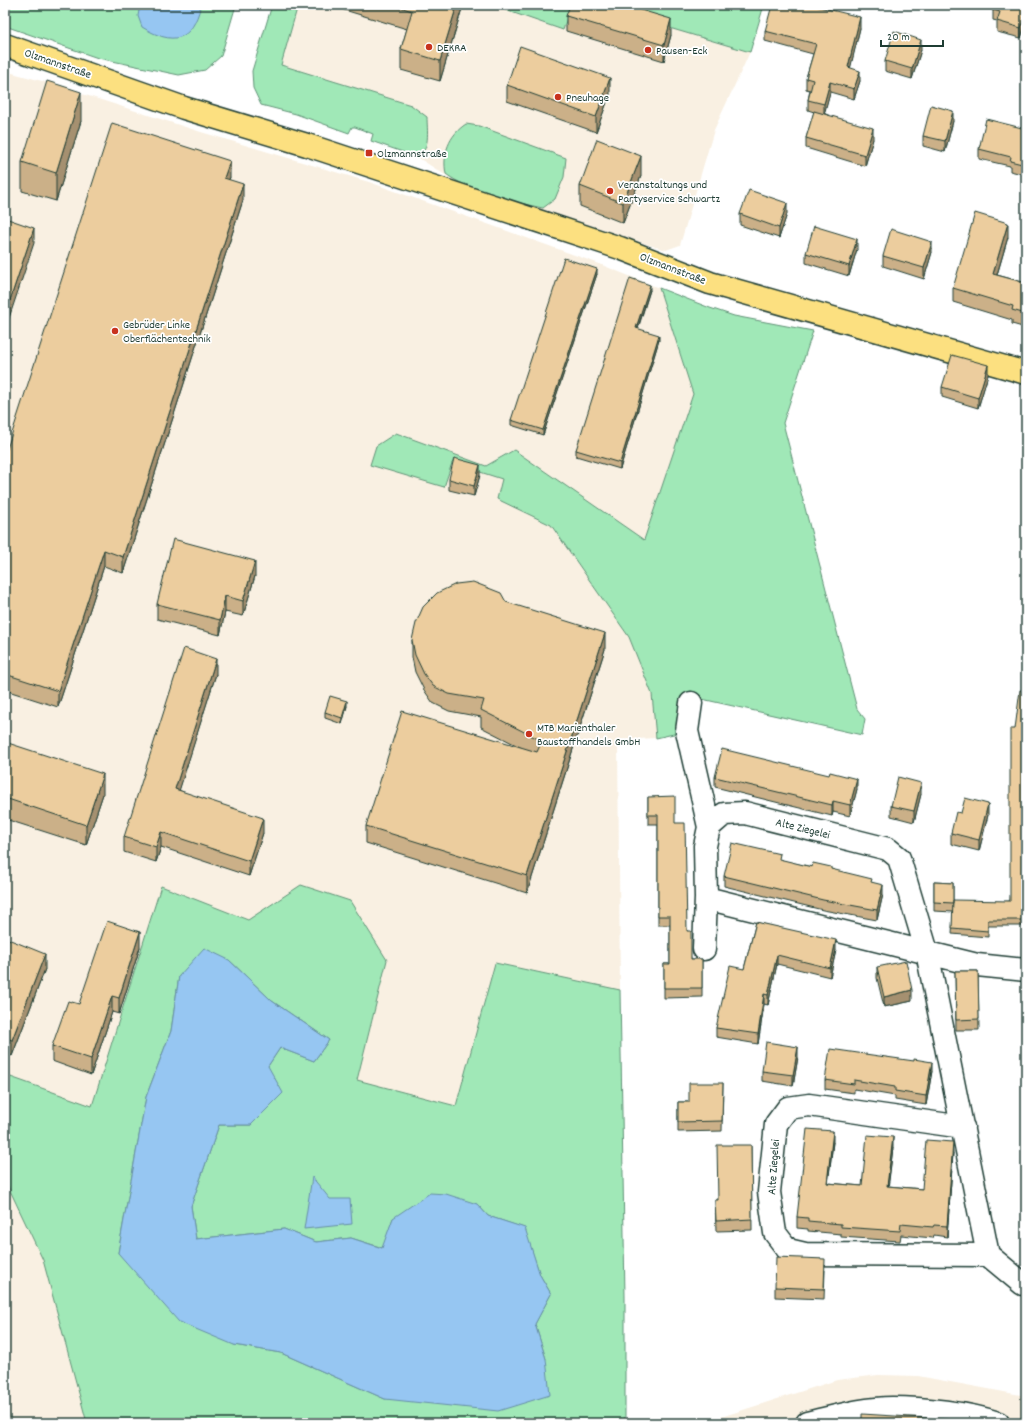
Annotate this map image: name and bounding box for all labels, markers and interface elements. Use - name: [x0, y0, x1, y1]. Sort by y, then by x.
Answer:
- scale bar: [881, 22, 943, 48]
- text: 20 m: [887, 29, 910, 46]
- place label: DEKRA: [437, 40, 467, 57]
- marker: DEKRA: [424, 42, 434, 52]
- place label: Pausen-Eck: [656, 43, 708, 60]
- street label: Olzmannstraße: [22, 45, 93, 84]
- marker: Pausen-Eck: [643, 45, 653, 55]
- place label: Pneuhage: [566, 90, 609, 107]
- marker: Pneuhage: [553, 92, 563, 102]
- place label: Olzmannstraße: [377, 146, 447, 163]
- marker: Olzmannstraße: [364, 148, 374, 158]
- place label: Veranstaltungs und Partyservice Schwartz: [618, 177, 721, 208]
- marker: Veranstaltungs und Partyservice Schwartz: [605, 186, 615, 196]
- street label: Olzmannstraße: [637, 249, 708, 290]
- place label: Gebrüder Linke Oberflächentechnik: [123, 317, 211, 348]
- marker: Gebrüder Linke Oberflächentechnik: [110, 326, 120, 336]
- place label: MTB Marienthaler Baustoffhandels GmbH: [537, 720, 640, 751]
- marker: MTB Marienthaler Baustoffhandels GmbH: [524, 729, 534, 739]
- street label: Alte Ziegelei: [774, 814, 832, 844]
- street label: Alte Ziegelei: [764, 1139, 785, 1195]

